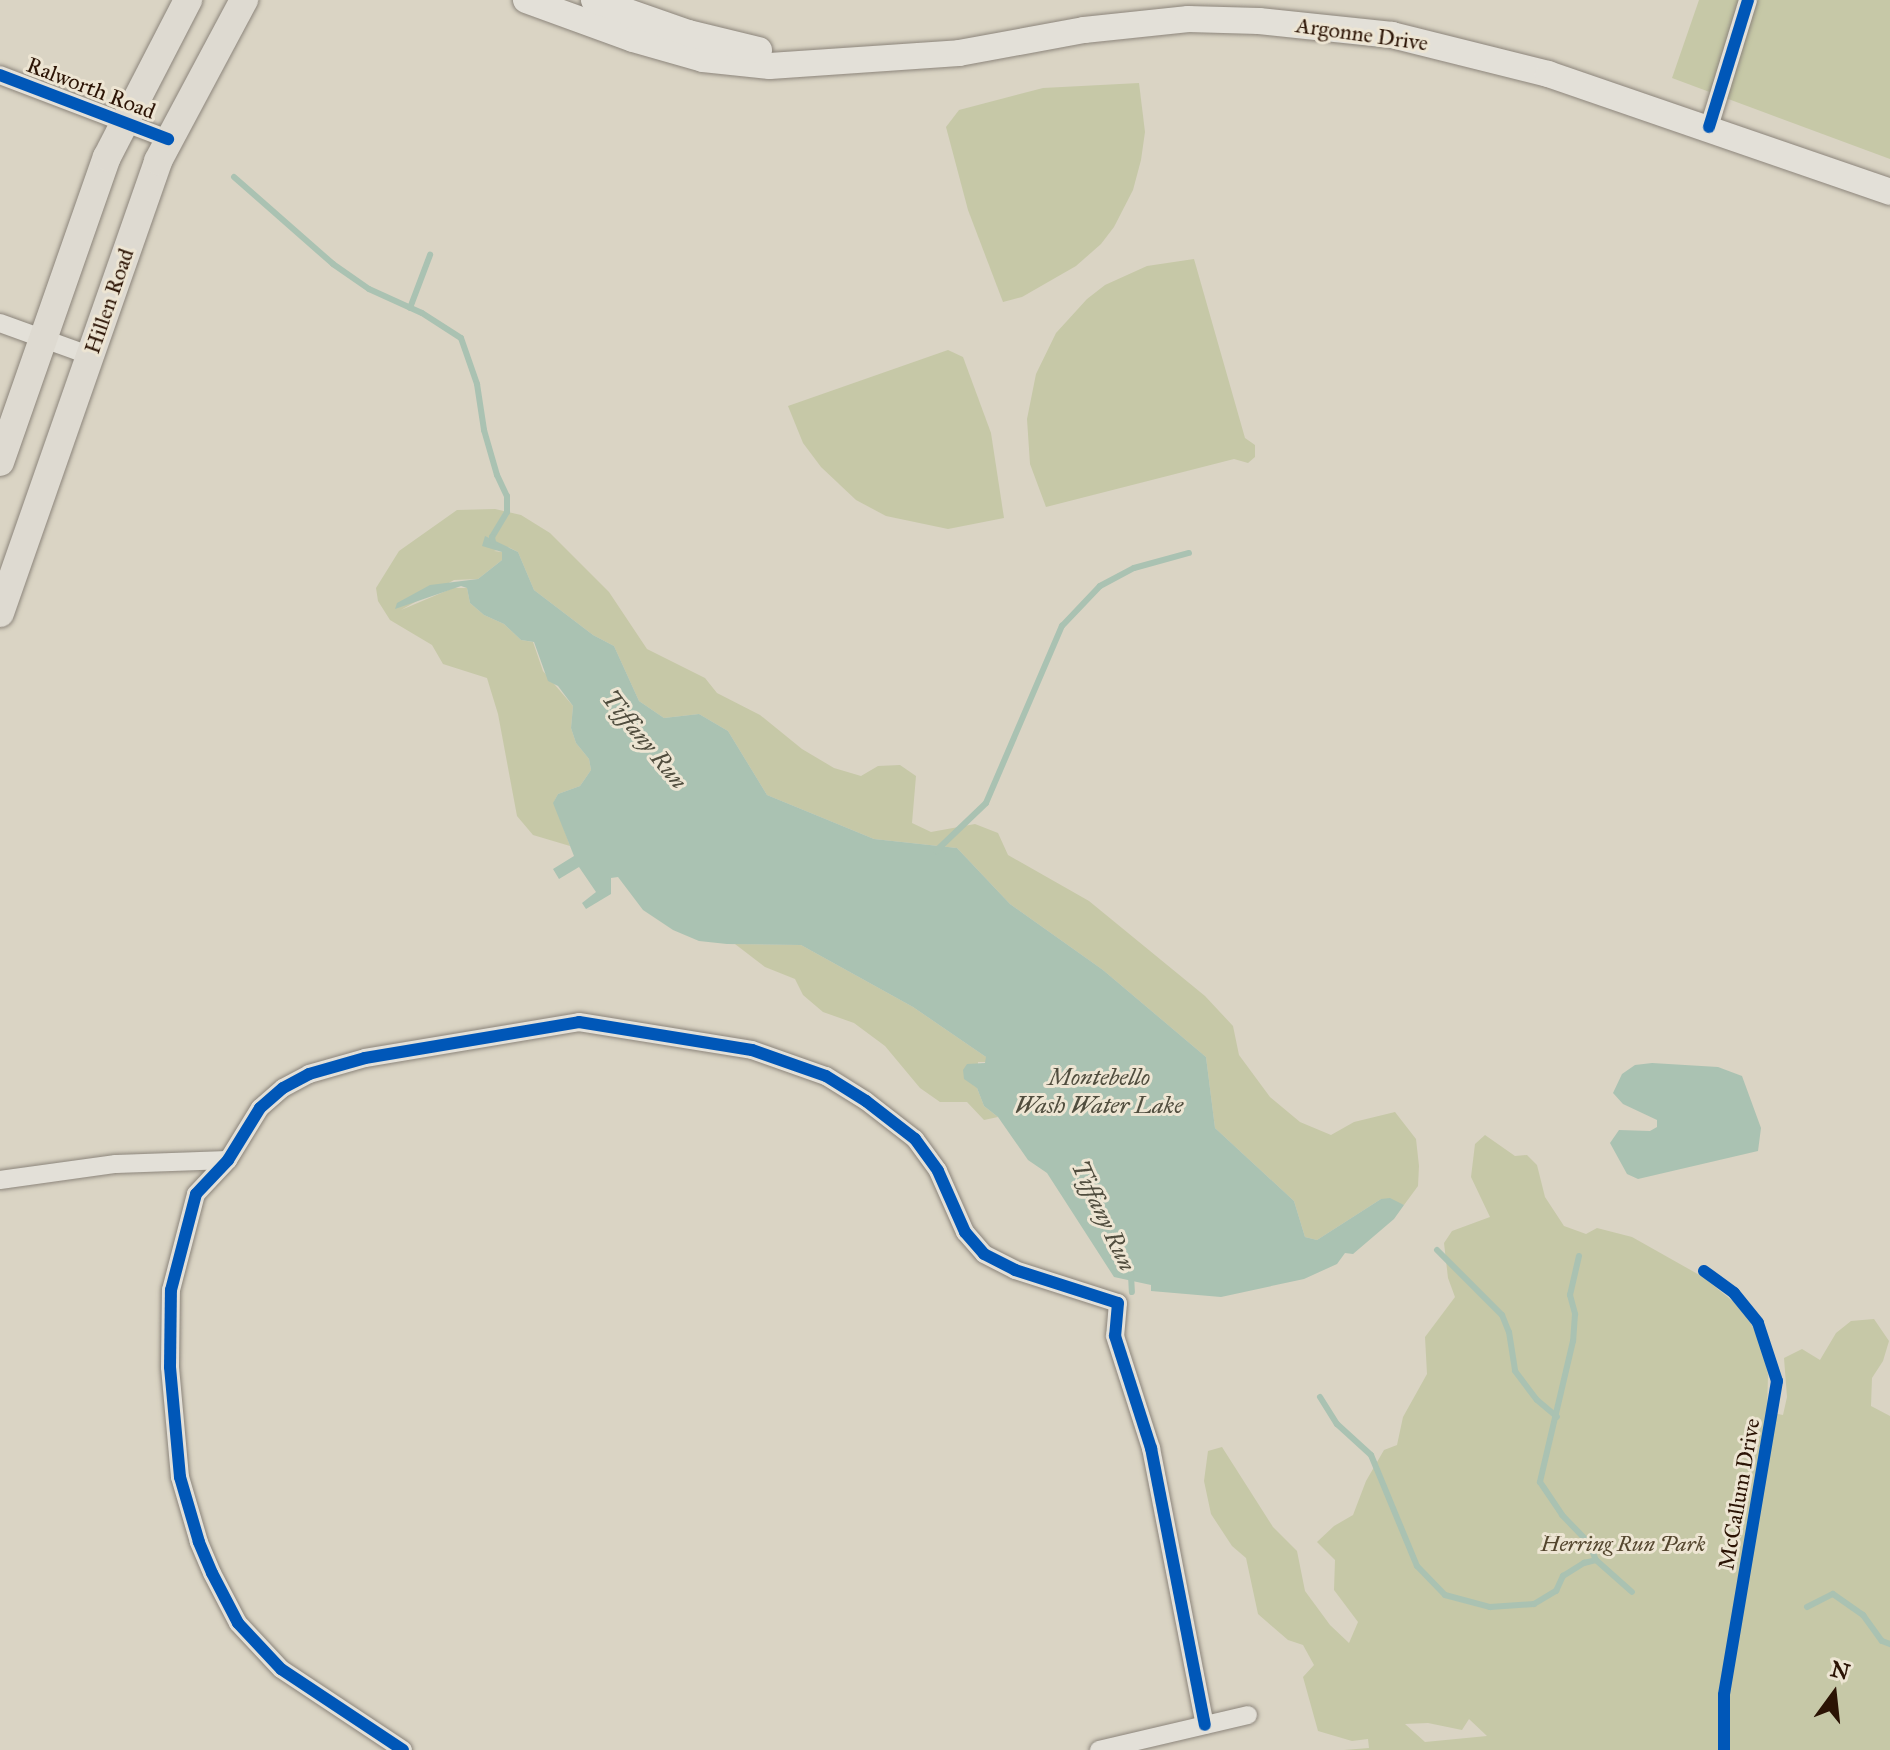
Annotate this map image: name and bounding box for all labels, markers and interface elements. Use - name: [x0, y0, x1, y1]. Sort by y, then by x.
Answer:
- street label: Argonne Drive: [1294, 12, 1430, 56]
- street label: Ralworth Road: [23, 51, 159, 125]
- street label: Hillen Road: [79, 245, 139, 357]
- water label: Tiffany Run: [595, 685, 693, 795]
- water label: Montebello Wash Water Lake: [1015, 1064, 1183, 1120]
- water label: Tiffany Run: [1065, 1156, 1141, 1276]
- street label: McCallum Drive: [1713, 1416, 1765, 1572]
- park label: Herring Run Park: [1541, 1531, 1705, 1557]
- north arrow: [1794, 1654, 1874, 1734]
- text: N: [1828, 1655, 1853, 1686]

